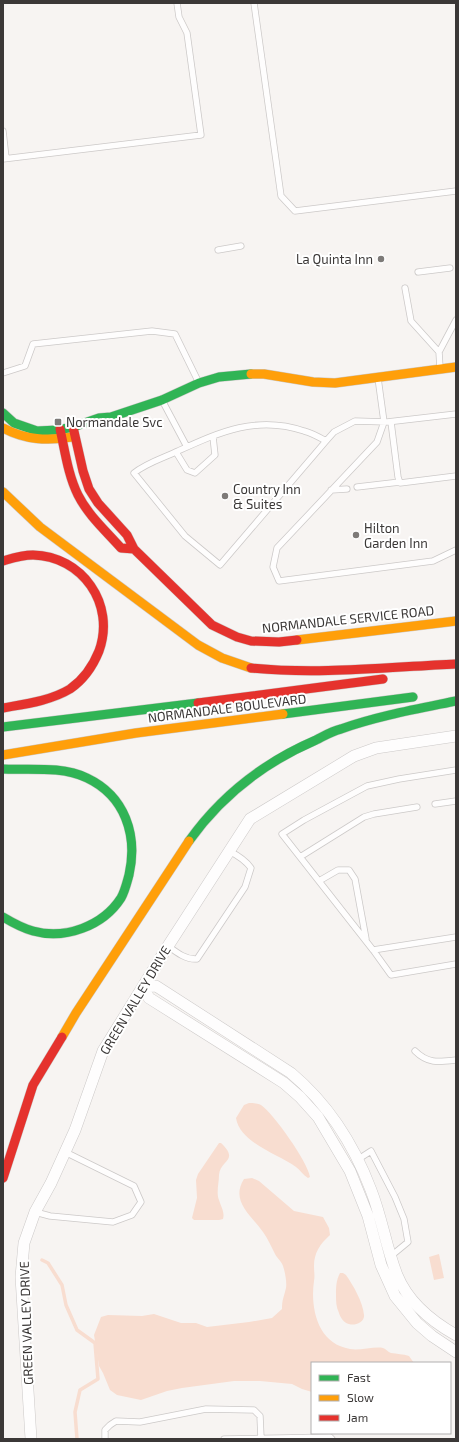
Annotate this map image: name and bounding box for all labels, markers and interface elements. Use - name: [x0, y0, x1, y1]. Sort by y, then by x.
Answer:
- place label: La Quinta Inn: [296, 251, 373, 267]
- marker: La Quinta Inn: [376, 254, 386, 264]
- place label: Normandale Svc: [66, 414, 163, 430]
- marker: Normandale Svc: [53, 417, 63, 427]
- place label: Country Inn & Suites: [233, 481, 301, 512]
- marker: Country Inn & Suites: [220, 491, 230, 501]
- place label: Hilton Garden Inn: [364, 520, 428, 551]
- marker: Hilton Garden Inn: [351, 530, 361, 540]
- street label: NORMANDALE SERVICE ROAD: [261, 602, 435, 636]
- street label: NORMANDALE BOULEVARD: [147, 690, 307, 726]
- street label: GREEN VALLEY DRIVE: [96, 943, 174, 1057]
- street label: GREEN VALLEY DRIVE: [16, 1261, 36, 1385]
- legend: [311, 1362, 451, 1434]
- text: Fast: [347, 1370, 371, 1384]
- text: Slow: [347, 1390, 374, 1404]
- text: Jam: [347, 1410, 368, 1424]

